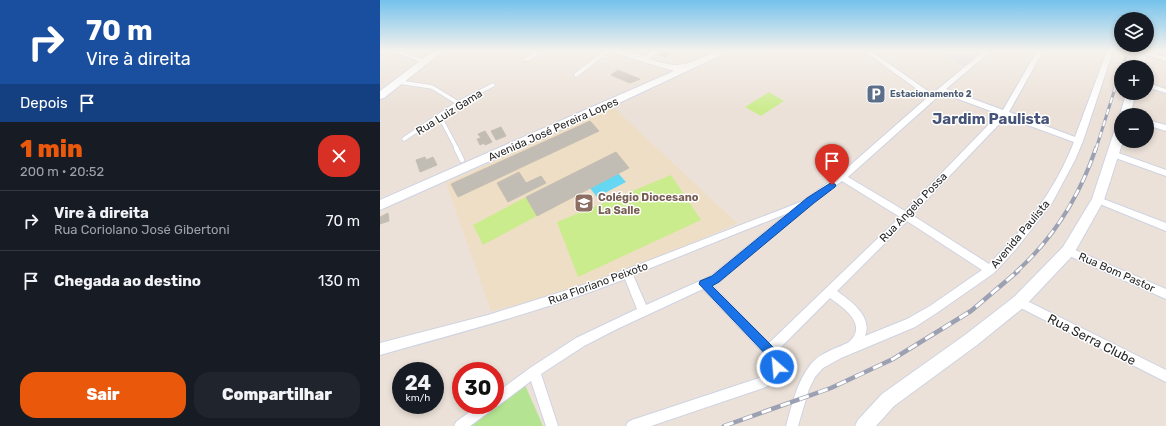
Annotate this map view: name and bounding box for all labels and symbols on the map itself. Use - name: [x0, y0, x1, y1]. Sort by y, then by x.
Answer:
- parking icon: Estacionamento 2: [865, 83, 887, 105]
- street label: Rua Luiz Gama: [414, 87, 485, 138]
- place label: Estacionamento 2: [890, 89, 972, 99]
- street label: Avenida José Pereira Lopes: [486, 95, 621, 164]
- district label: Jardim Paulista: [932, 110, 1050, 128]
- pin: [815, 144, 849, 185]
- street label: Rua Angelo Possa: [877, 170, 950, 245]
- place label: Colégio Diocesano La Salle: [598, 191, 699, 217]
- school or university icon: Colégio Diocesano La Salle: [573, 192, 595, 214]
- street label: Avenida Paulista: [988, 198, 1053, 271]
- street label: Rua Bom Pastor: [1077, 250, 1158, 295]
- street label: Rua Floriano Peixoto: [547, 259, 650, 308]
- street label: Rua Serra Clube: [1045, 311, 1138, 368]
- position arrow: [756, 346, 798, 388]
- speed limit sign: 30: [452, 362, 504, 414]

